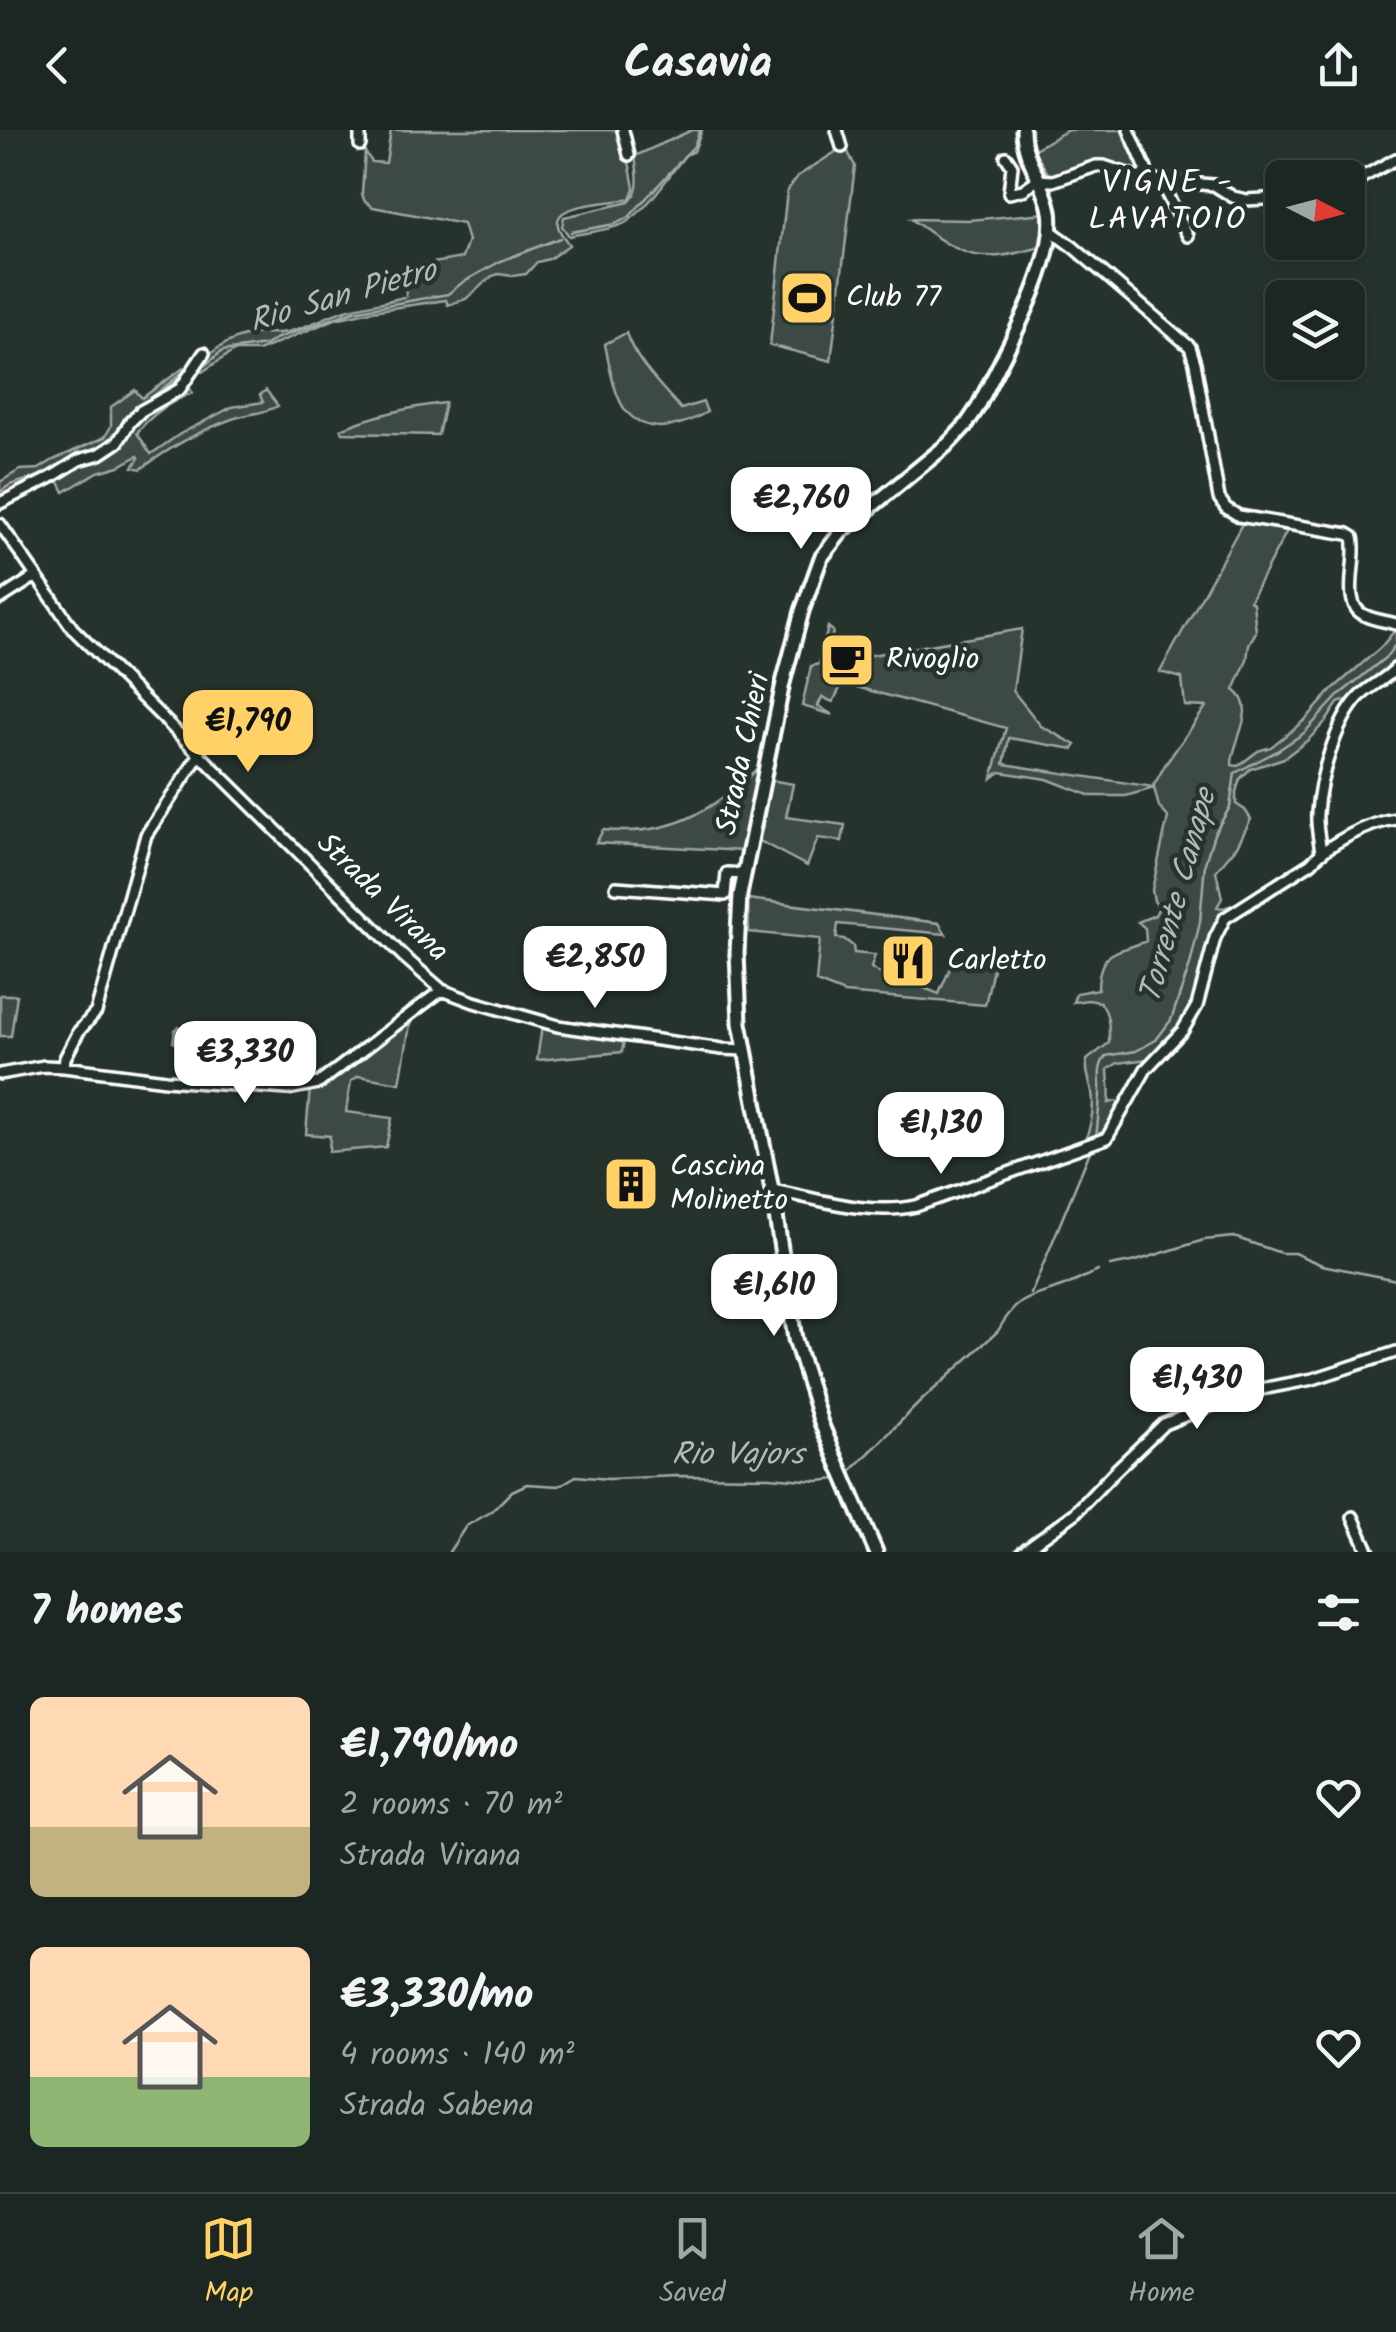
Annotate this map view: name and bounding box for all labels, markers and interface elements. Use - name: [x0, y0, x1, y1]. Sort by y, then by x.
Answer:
- text: Casavia: [624, 29, 772, 101]
- icon: back: [30, 38, 85, 93]
- icon: share: [1311, 38, 1366, 93]
- district label: VIGNE - LAVATOIO: [1088, 158, 1248, 246]
- north arrow: [1265, 160, 1365, 260]
- map controls: [1265, 160, 1365, 380]
- water label: Rio San Pietro: [244, 245, 445, 348]
- sports icon: Club 77: [777, 268, 837, 328]
- place label: Club 77: [846, 274, 942, 322]
- button: layers: [1265, 280, 1365, 380]
- pin: €2,760: [720, 467, 882, 552]
- text: €2,760: [753, 474, 849, 525]
- cafe icon: Rivoglio: [817, 630, 877, 690]
- place label: Rivoglio: [886, 636, 979, 684]
- street label: Strada Chieri: [703, 667, 785, 839]
- pin: €1,790: [167, 690, 329, 775]
- text: €1,790: [205, 697, 291, 748]
- water label: Torrente Canape: [1126, 781, 1233, 1009]
- street label: Strada Virana: [304, 822, 460, 974]
- pin: €2,850: [514, 926, 676, 1011]
- restaurant icon: Carletto: [878, 931, 938, 991]
- text: €2,850: [546, 933, 644, 984]
- place label: Carletto: [947, 937, 1047, 985]
- pin: €3,330: [164, 1021, 326, 1106]
- text: €3,330: [196, 1028, 294, 1079]
- pin: €1,130: [860, 1092, 1022, 1177]
- text: €1,130: [900, 1099, 982, 1150]
- place label: Cascina Molinetto: [670, 1143, 788, 1225]
- building icon: Cascina Molinetto: [601, 1154, 661, 1214]
- pin: €1,610: [693, 1254, 855, 1339]
- text: €1,610: [733, 1261, 815, 1312]
- pin: €1,430: [1116, 1347, 1278, 1432]
- text: €1,430: [1152, 1354, 1242, 1405]
- water label: Rio Vajors: [672, 1430, 808, 1481]
- text: 7 homes: [30, 1579, 183, 1646]
- icon: filters: [1311, 1585, 1366, 1640]
- text: €1,790/mo: [340, 1713, 518, 1780]
- icon: home: [110, 1737, 230, 1857]
- icon: heart: [1311, 1770, 1366, 1825]
- text: 2 rooms · 70 m²: [340, 1780, 562, 1831]
- text: Strada Virana: [340, 1831, 521, 1882]
- text: €3,330/mo: [340, 1963, 534, 2030]
- icon: home: [110, 1987, 230, 2107]
- icon: heart: [1311, 2020, 1366, 2075]
- text: 4 rooms · 140 m²: [340, 2030, 574, 2081]
- text: Strada Sabena: [340, 2081, 534, 2132]
- tab: Map: [201, 2211, 256, 2316]
- tab: Saved: [659, 2211, 726, 2316]
- tab: Home: [1128, 2211, 1195, 2316]

